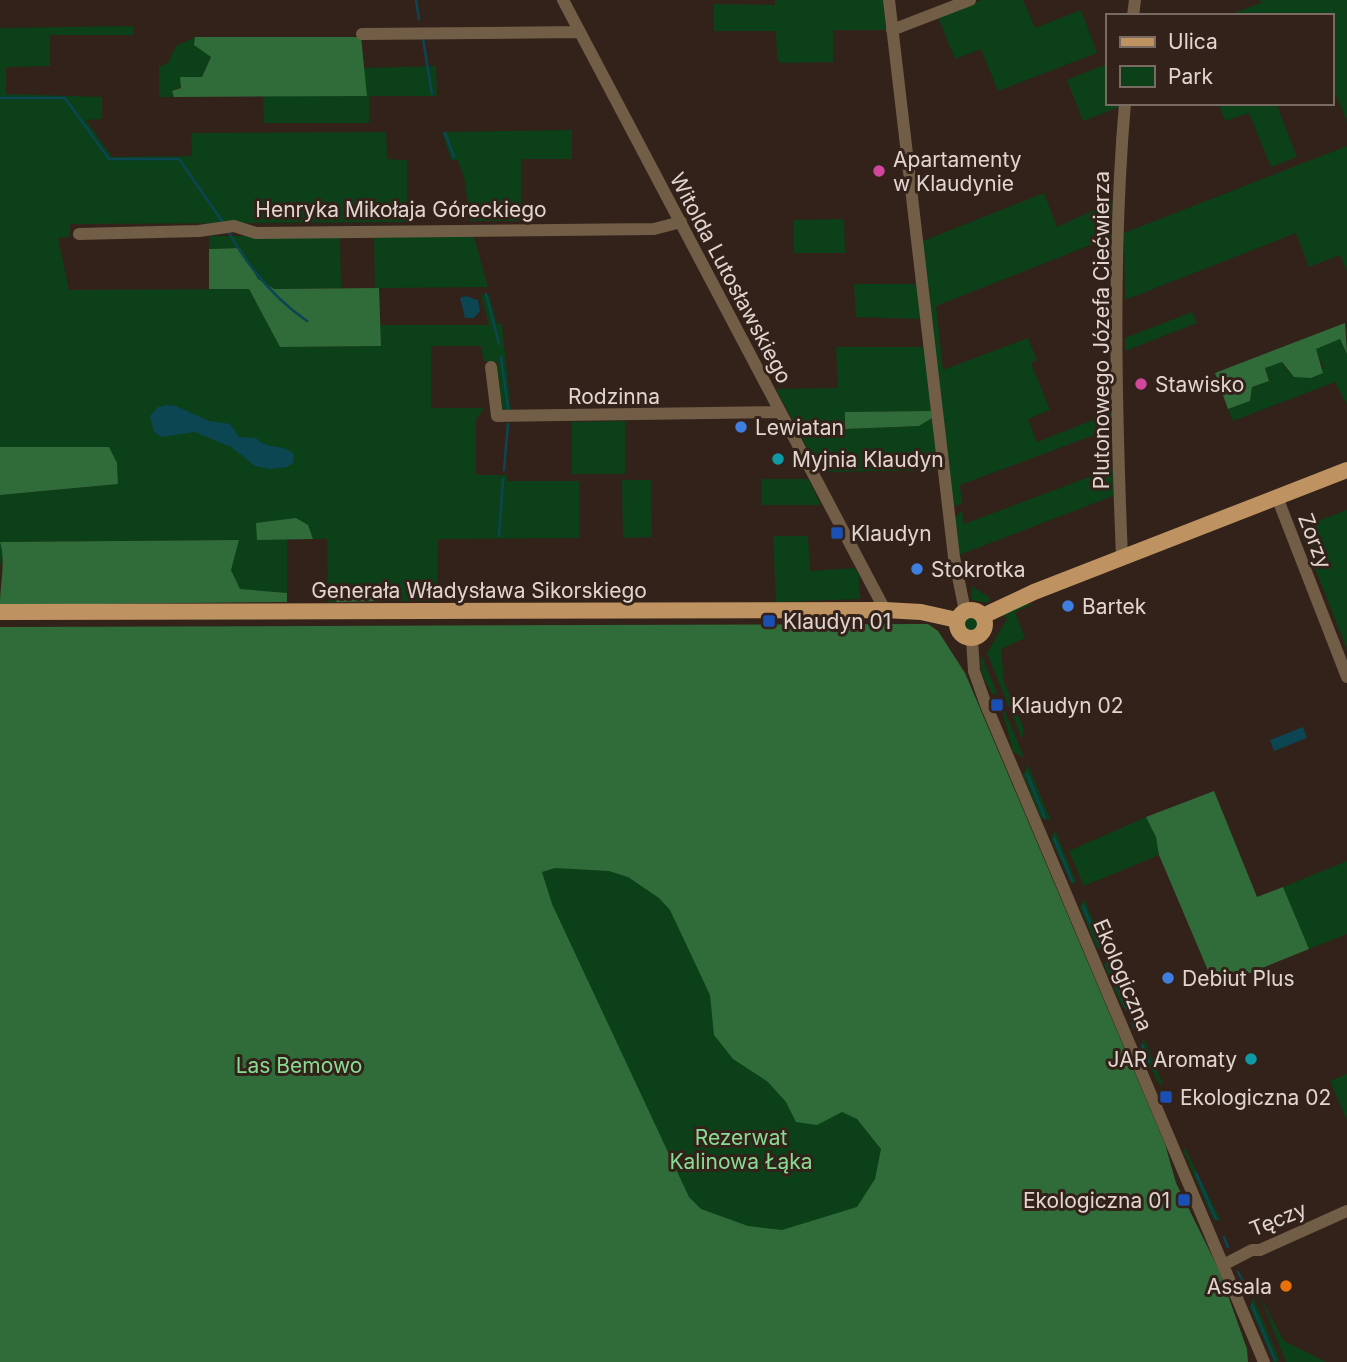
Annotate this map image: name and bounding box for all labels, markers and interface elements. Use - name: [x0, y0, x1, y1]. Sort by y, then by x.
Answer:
- legend: [1106, 14, 1333, 105]
- text: Ulica: [1168, 29, 1218, 54]
- text: Park: [1168, 64, 1213, 89]
- place label: Apartamenty w Klaudynie: [893, 147, 1022, 196]
- marker: Apartamenty w Klaudynie: [871, 163, 887, 179]
- street label: Witolda Lutosławskiego: [665, 168, 797, 388]
- street label: Plutonowego Józefa Ciećwierza: [1089, 171, 1114, 489]
- street label: Henryka Mikołaja Góreckiego: [255, 197, 547, 222]
- place label: Stawisko: [1155, 372, 1244, 397]
- marker: Stawisko: [1133, 376, 1149, 392]
- street label: Rodzinna: [568, 384, 660, 409]
- place label: Lewiatan: [755, 415, 844, 440]
- marker: Lewiatan: [733, 419, 749, 435]
- place label: Myjnia Klaudyn: [792, 447, 944, 472]
- marker: Myjnia Klaudyn: [770, 451, 786, 467]
- street label: Zorzy: [1293, 510, 1337, 572]
- place label: Klaudyn: [851, 521, 932, 546]
- marker: Klaudyn: [829, 525, 845, 541]
- place label: Stokrotka: [931, 557, 1026, 582]
- marker: Stokrotka: [909, 561, 925, 577]
- street label: Generała Władysława Sikorskiego: [311, 578, 647, 603]
- place label: Bartek: [1082, 594, 1147, 619]
- marker: Bartek: [1060, 598, 1076, 614]
- place label: Klaudyn 01: [783, 609, 891, 634]
- marker: Klaudyn 01: [761, 613, 777, 629]
- place label: Klaudyn 02: [1011, 693, 1124, 718]
- marker: Klaudyn 02: [989, 697, 1005, 713]
- street label: Ekologiczna: [1088, 915, 1158, 1035]
- place label: Debiut Plus: [1182, 966, 1295, 991]
- marker: Debiut Plus: [1160, 970, 1176, 986]
- place label: JAR Aromaty: [1108, 1047, 1237, 1072]
- marker: JAR Aromaty: [1243, 1051, 1259, 1067]
- park label: Las Bemowo: [236, 1053, 362, 1078]
- place label: Ekologiczna 02: [1180, 1085, 1331, 1110]
- marker: Ekologiczna 02: [1158, 1089, 1174, 1105]
- park label: Rezerwat Kalinowa Łąka: [669, 1125, 813, 1174]
- place label: Ekologiczna 01: [1023, 1188, 1170, 1213]
- marker: Ekologiczna 01: [1176, 1192, 1192, 1208]
- street label: Tęczy: [1246, 1196, 1310, 1242]
- place label: Assala: [1207, 1274, 1272, 1299]
- marker: Assala: [1278, 1278, 1294, 1294]

